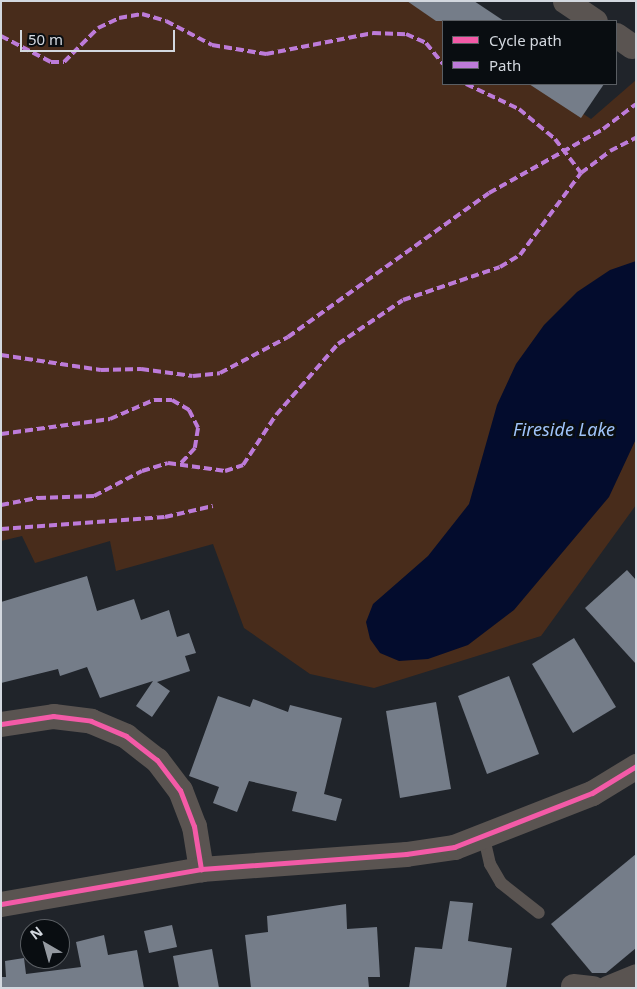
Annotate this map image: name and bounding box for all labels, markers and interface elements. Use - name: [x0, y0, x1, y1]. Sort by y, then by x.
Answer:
- scale bar: [22, 20, 178, 52]
- legend: [442, 20, 617, 85]
- text: 50 m: [28, 29, 63, 49]
- text: Cycle path: [489, 30, 562, 50]
- text: Path: [489, 55, 521, 75]
- water label: Fireside Lake: [513, 418, 615, 440]
- north arrow: [20, 919, 70, 969]
- text: N: [26, 922, 46, 944]

